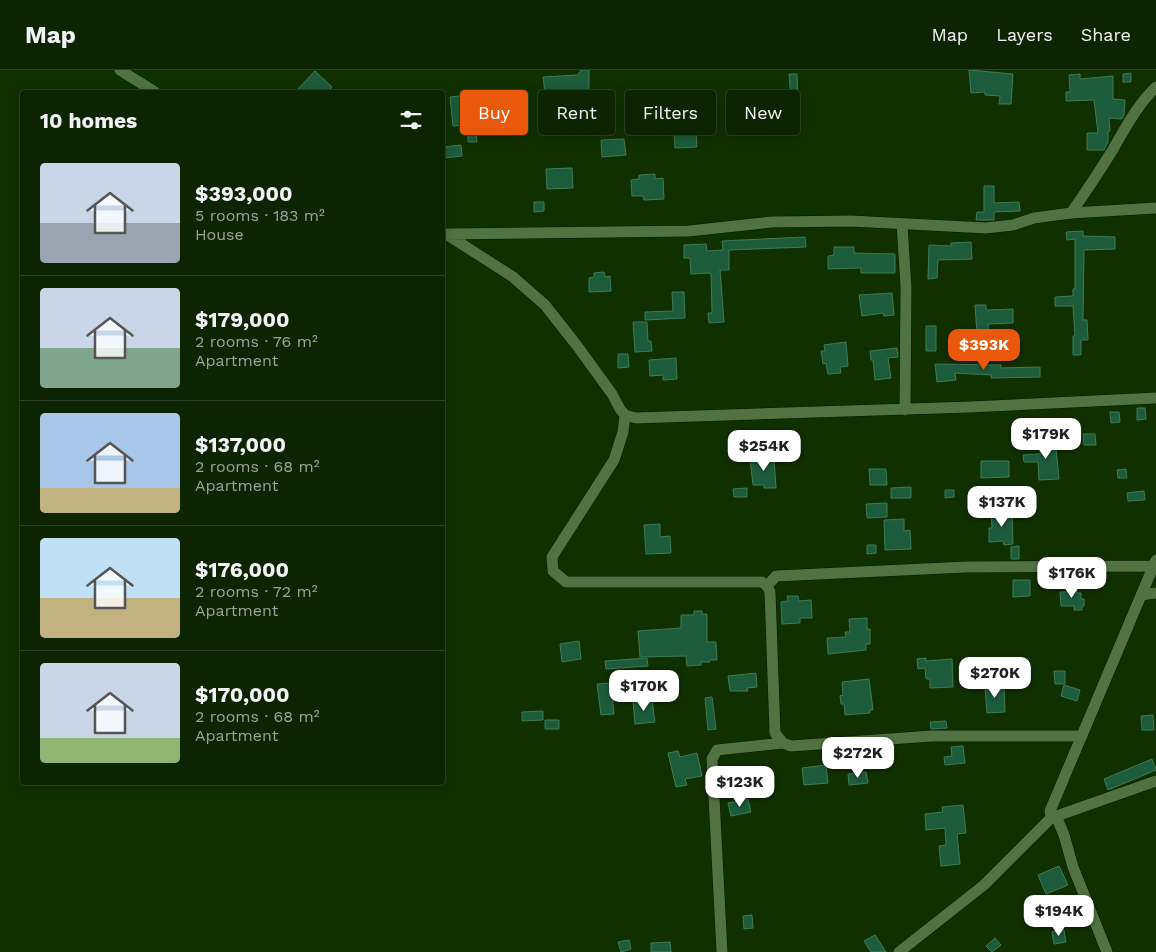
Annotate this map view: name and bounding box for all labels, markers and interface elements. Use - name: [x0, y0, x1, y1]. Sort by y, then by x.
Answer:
- text: Map: [25, 21, 76, 49]
- text: Map: [931, 24, 968, 45]
- text: Layers: [996, 24, 1053, 45]
- text: Share: [1081, 24, 1131, 45]
- chip: Buy: [460, 90, 528, 135]
- chip: Rent: [538, 90, 615, 135]
- chip: Filters: [625, 90, 716, 135]
- chip: New: [726, 90, 800, 135]
- icon: filters: [397, 106, 425, 134]
- text: 10 homes: [40, 108, 137, 133]
- text: $393,000: [195, 181, 293, 206]
- icon: home: [80, 183, 140, 243]
- text: 5 rooms · 183 m²: [195, 206, 325, 225]
- text: House: [195, 225, 244, 244]
- text: $179,000: [195, 307, 290, 332]
- icon: home: [80, 308, 140, 368]
- pin: $393K: [949, 328, 1019, 371]
- text: 2 rooms · 76 m²: [195, 332, 318, 351]
- text: $393K: [959, 335, 1009, 354]
- text: Apartment: [195, 351, 278, 370]
- pin: $179K: [1011, 418, 1081, 460]
- text: $179K: [1022, 424, 1070, 443]
- pin: $254K: [729, 430, 799, 472]
- text: $137,000: [195, 432, 286, 457]
- icon: home: [80, 433, 140, 493]
- text: $254K: [739, 436, 789, 455]
- text: 2 rooms · 68 m²: [195, 457, 320, 476]
- text: Apartment: [195, 476, 278, 495]
- pin: $137K: [967, 486, 1037, 528]
- text: $137K: [978, 492, 1026, 511]
- pin: $176K: [1037, 556, 1107, 599]
- text: $176,000: [195, 557, 289, 582]
- icon: home: [80, 558, 140, 618]
- text: $176K: [1048, 563, 1096, 582]
- text: 2 rooms · 72 m²: [195, 582, 318, 601]
- text: Apartment: [195, 601, 278, 620]
- pin: $270K: [960, 656, 1030, 699]
- text: $270K: [970, 663, 1020, 682]
- pin: $170K: [609, 670, 679, 712]
- text: $170K: [620, 676, 668, 695]
- text: $170,000: [195, 682, 290, 707]
- icon: home: [80, 683, 140, 743]
- text: 2 rooms · 68 m²: [195, 707, 320, 726]
- text: Apartment: [195, 726, 278, 745]
- pin: $272K: [823, 736, 893, 779]
- text: $272K: [833, 743, 883, 762]
- pin: $123K: [705, 766, 775, 808]
- text: $123K: [716, 772, 764, 791]
- pin: $194K: [1024, 894, 1094, 937]
- text: $194K: [1035, 901, 1083, 920]

